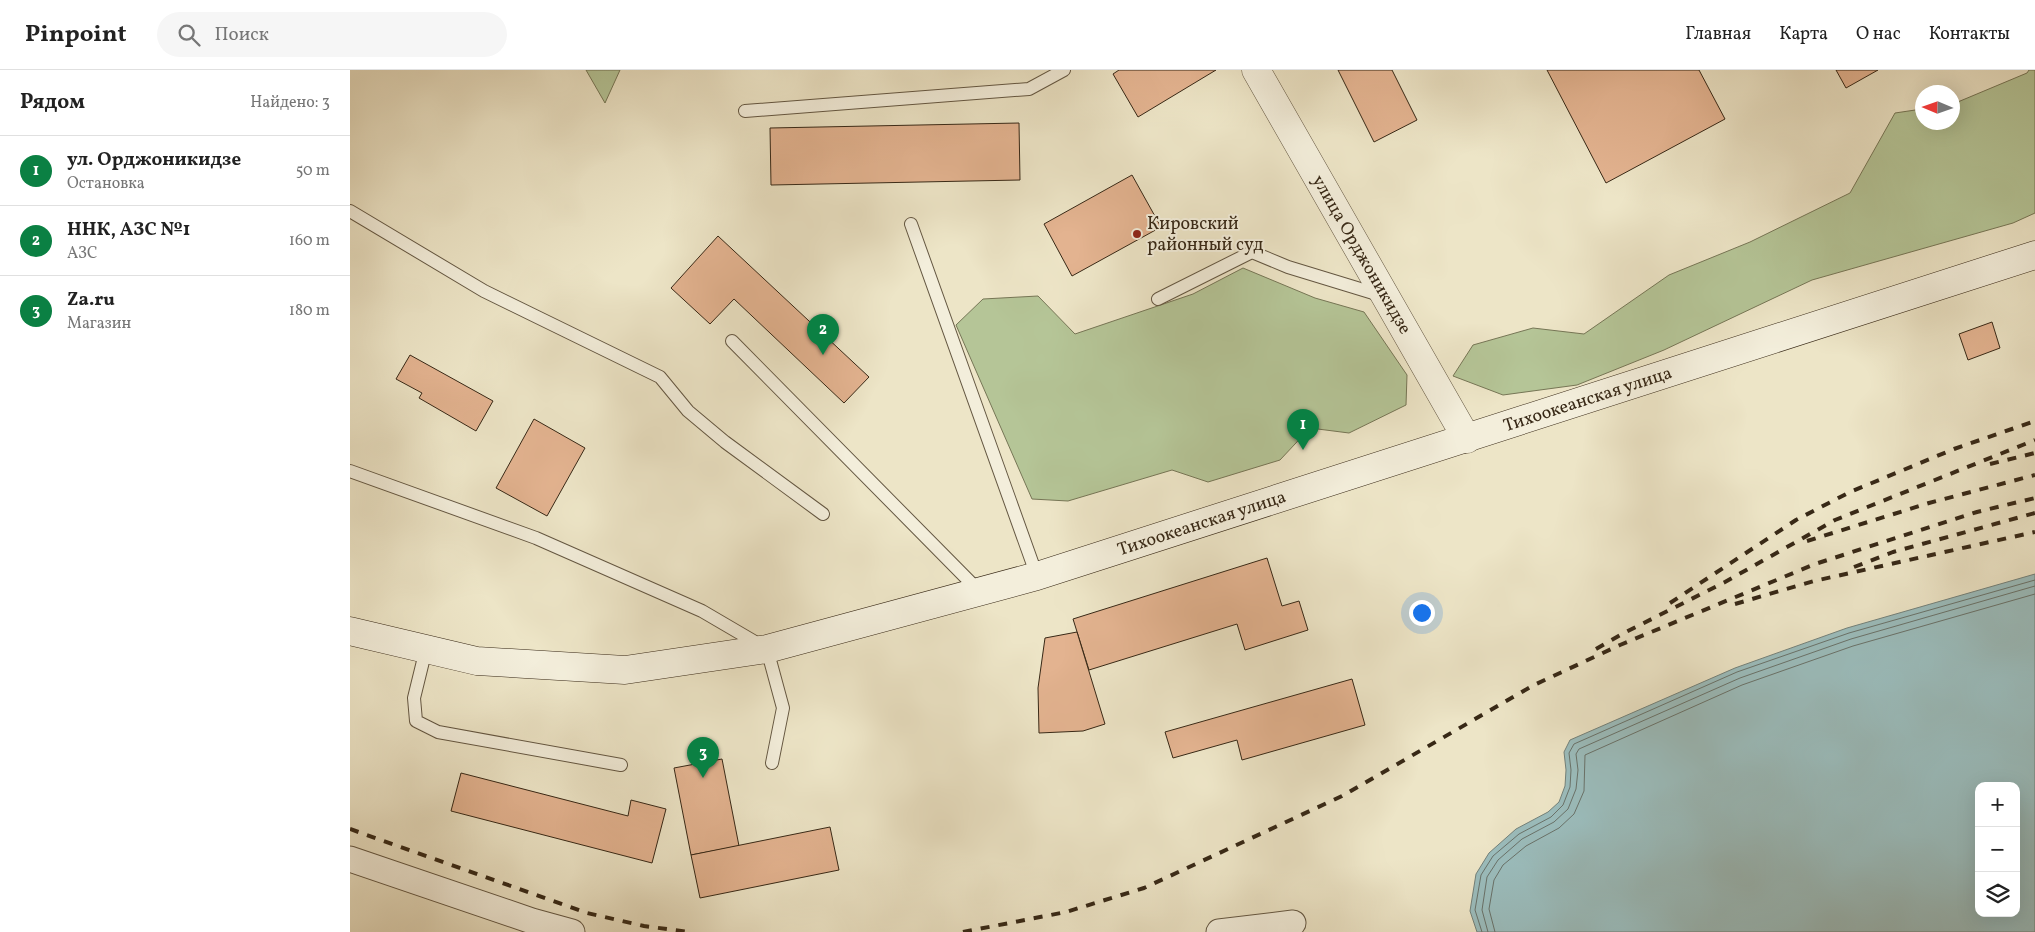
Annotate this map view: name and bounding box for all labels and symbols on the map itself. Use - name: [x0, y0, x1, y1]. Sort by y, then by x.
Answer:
- north arrow: [1915, 85, 1960, 130]
- street label: улица Орджоникидзе: [1305, 171, 1417, 339]
- place label: Кировский районный суд: [1147, 212, 1263, 258]
- marker: Кировский районный суд: [1131, 228, 1143, 240]
- pin: 2: [807, 314, 839, 355]
- street label: Тихоокеанская улица: [1500, 361, 1676, 439]
- pin: 1: [1287, 409, 1319, 450]
- street label: Тихоокеанская улица: [1114, 485, 1290, 563]
- your location: [1409, 600, 1435, 626]
- pin: 3: [687, 737, 719, 778]

